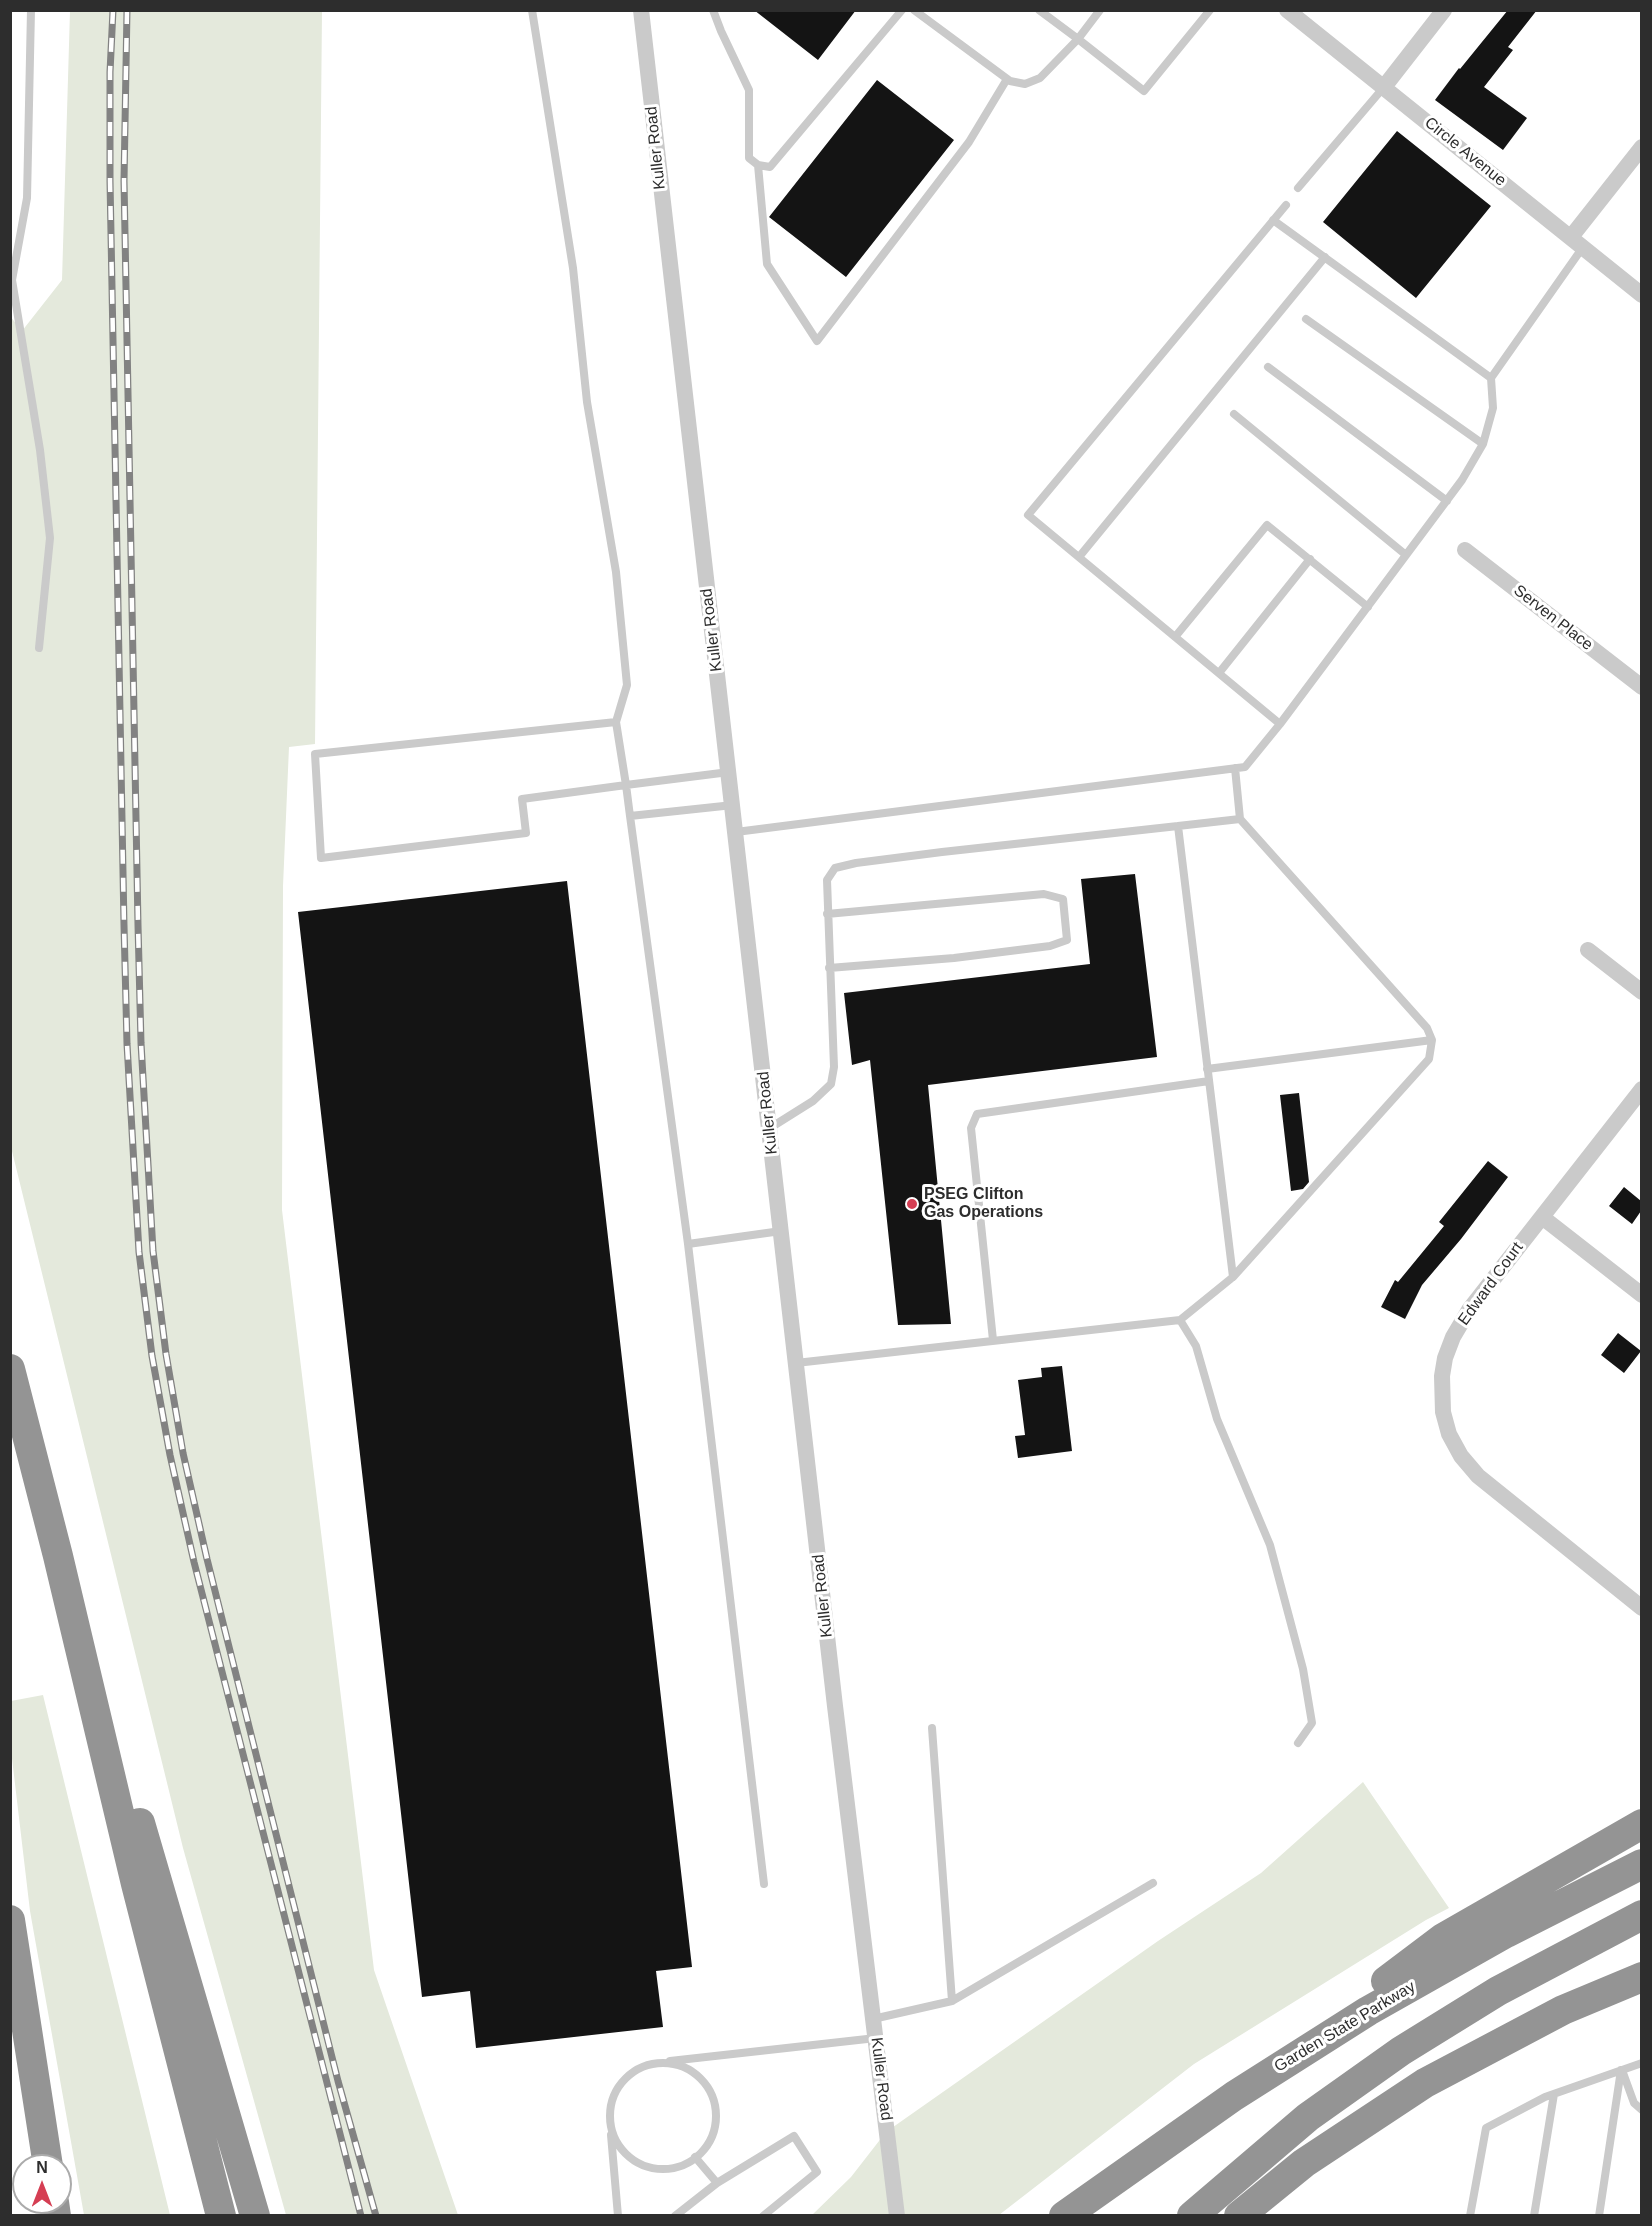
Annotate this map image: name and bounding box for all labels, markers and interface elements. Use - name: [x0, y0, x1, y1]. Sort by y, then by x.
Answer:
- street label: Kuller Road: [642, 105, 670, 191]
- street label: Circle Avenue: [1420, 113, 1510, 191]
- street label: Serven Place: [1510, 581, 1596, 655]
- street label: Kuller Road: [697, 587, 727, 673]
- street label: Kuller Road: [754, 1070, 782, 1156]
- place label: PSEG Clifton Gas Operations: [924, 1185, 1043, 1223]
- marker: PSEG Clifton Gas Operations: [905, 1197, 919, 1211]
- street label: Edward Court: [1454, 1239, 1528, 1329]
- street label: Kuller Road: [809, 1553, 837, 1639]
- street label: Garden State Parkway: [1271, 1977, 1419, 2077]
- street label: Kuller Road: [866, 2036, 896, 2122]
- north arrow: [12, 2154, 72, 2214]
- text: N: [36, 2159, 48, 2176]

